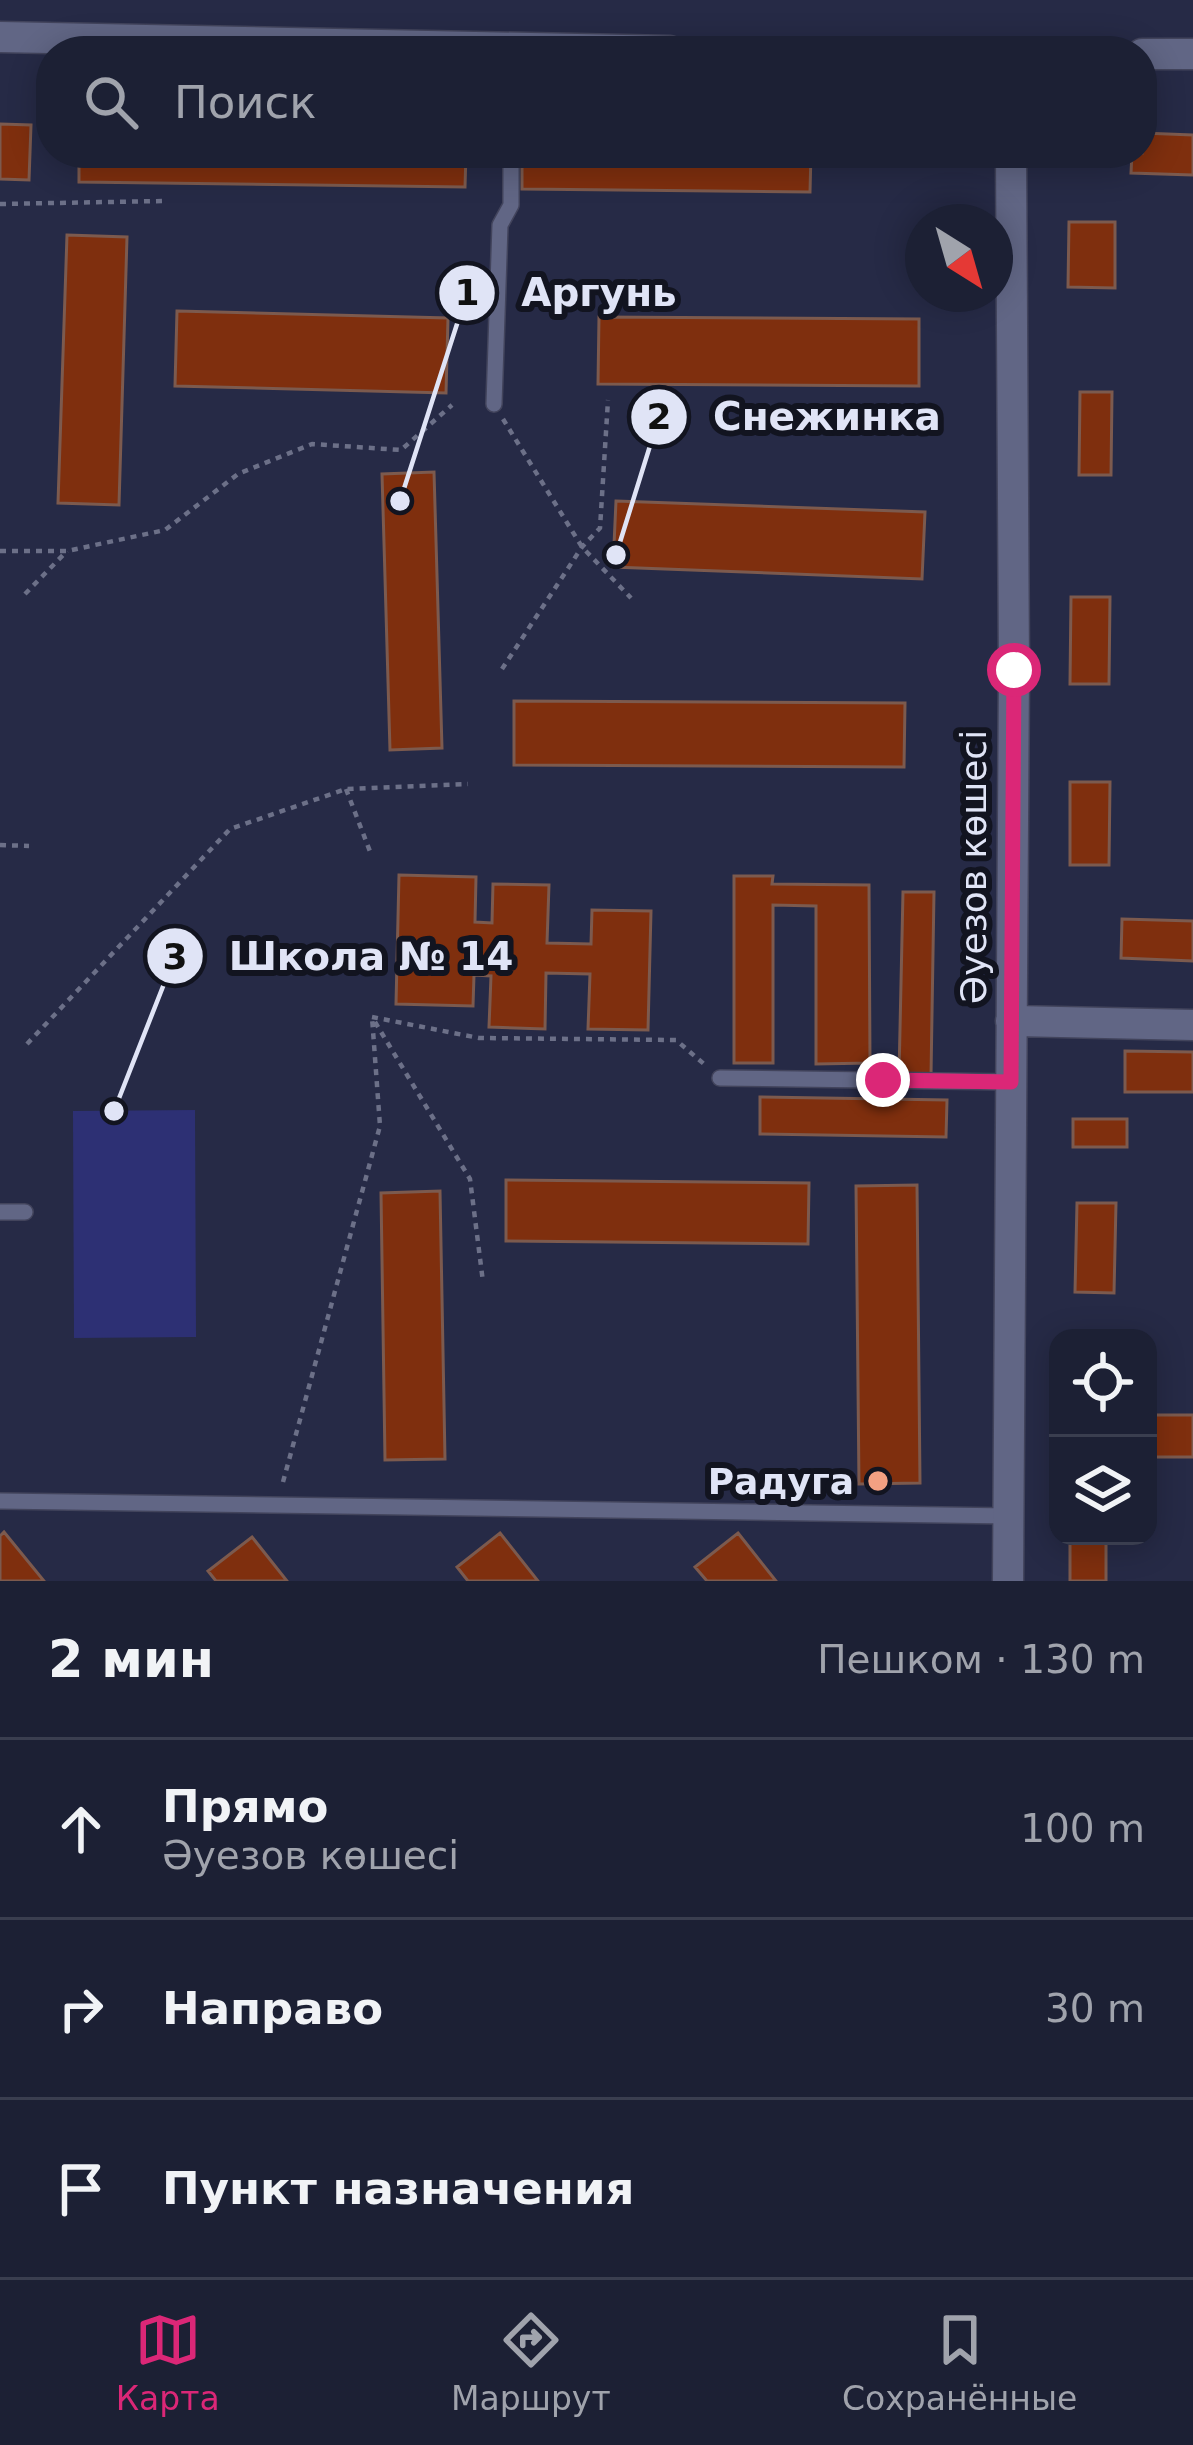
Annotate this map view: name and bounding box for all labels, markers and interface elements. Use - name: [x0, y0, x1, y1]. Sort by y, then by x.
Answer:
- search box: [36, 36, 1157, 168]
- icon: search: [78, 69, 144, 135]
- text: Поиск: [174, 76, 317, 129]
- north arrow: [905, 204, 1013, 312]
- callout: Аргунь: [437, 255, 700, 330]
- text: Аргунь: [521, 270, 677, 315]
- text: 1: [454, 272, 480, 313]
- callout: Снежинка: [629, 379, 965, 454]
- text: Снежинка: [713, 394, 941, 439]
- text: 2: [646, 396, 672, 437]
- route start: [987, 643, 1041, 697]
- street label: Әуезов көшесі: [953, 730, 994, 1004]
- callout: Школа № 14: [145, 919, 537, 994]
- text: Школа № 14: [229, 934, 513, 979]
- text: 3: [162, 936, 188, 977]
- route end: [856, 1053, 910, 1107]
- map controls: [1049, 1329, 1157, 1545]
- button: locate: [1049, 1329, 1157, 1437]
- button: layers: [1049, 1437, 1157, 1545]
- place label: Радуга: [708, 1461, 854, 1502]
- marker: Радуга: [865, 1468, 891, 1494]
- text: 2 мин: [48, 1630, 214, 1689]
- text: Пешком · 130 m: [817, 1637, 1145, 1682]
- text: Прямо: [162, 1780, 328, 1833]
- icon: ahead: [48, 1796, 114, 1862]
- text: 100 m: [1020, 1806, 1145, 1851]
- text: Әуезов көшесі: [162, 1833, 459, 1878]
- icon: right: [48, 1976, 114, 2042]
- text: Направо: [162, 1982, 383, 2035]
- text: 30 m: [1045, 1986, 1145, 2031]
- icon: arrive: [48, 2156, 114, 2222]
- text: Пункт назначения: [162, 2162, 634, 2215]
- tab: Карта: [116, 2307, 220, 2418]
- tab: Маршрут: [451, 2307, 611, 2418]
- tab: Сохранённые: [842, 2307, 1077, 2418]

